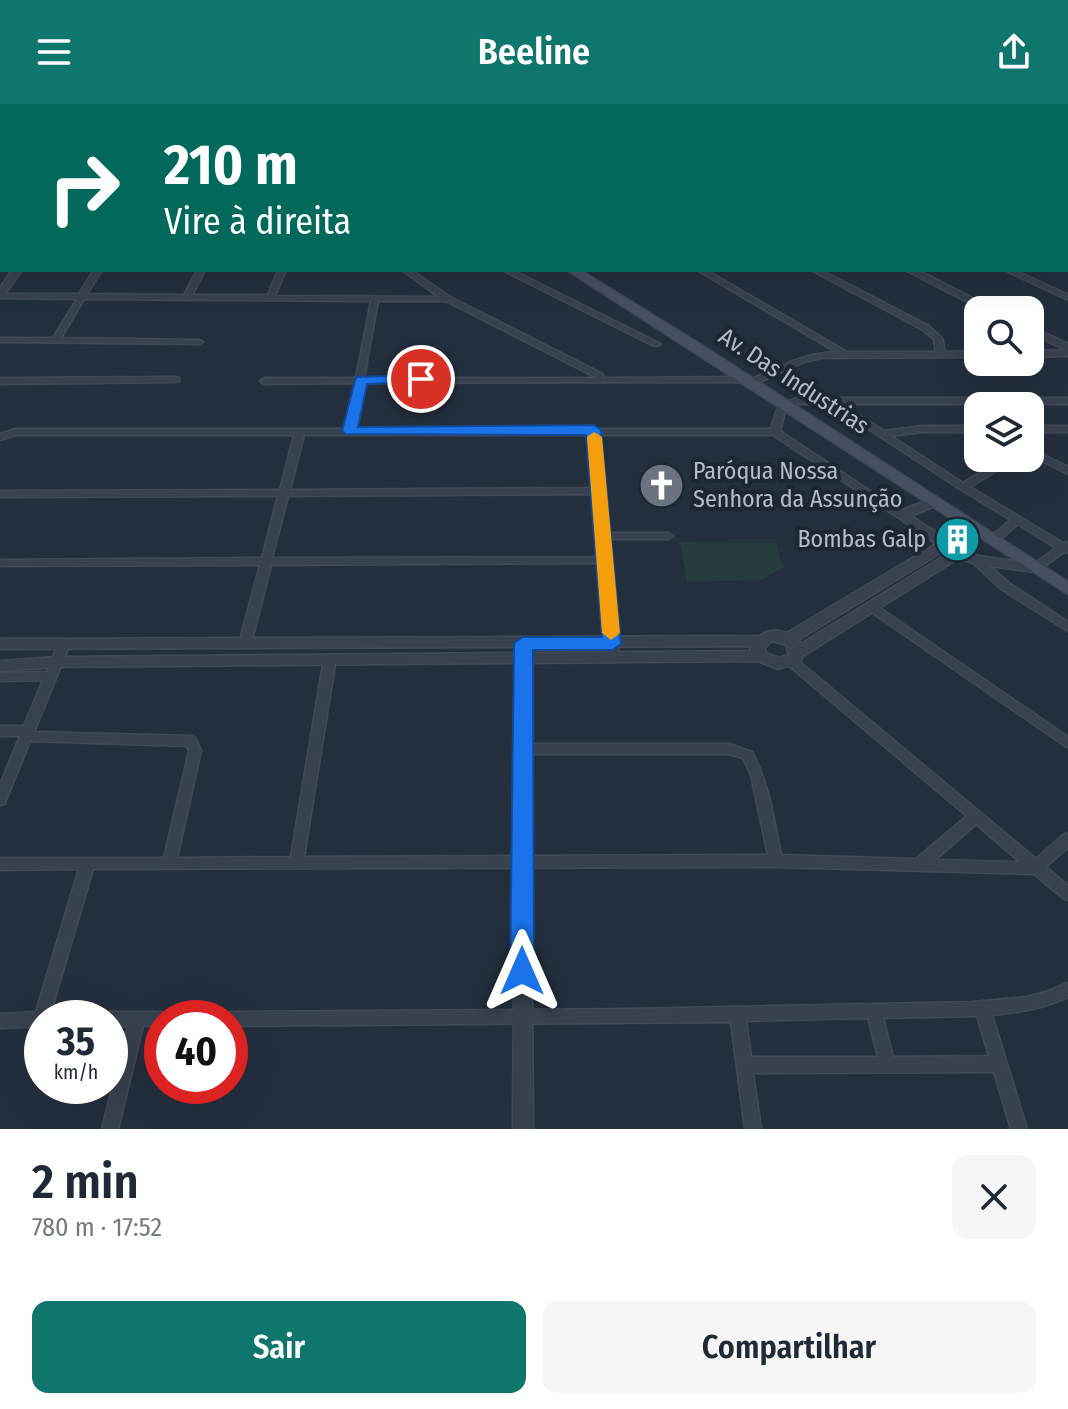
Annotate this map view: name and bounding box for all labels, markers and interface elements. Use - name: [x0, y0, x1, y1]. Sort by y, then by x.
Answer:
- icon: menu: [32, 30, 76, 74]
- text: Beeline: [478, 30, 590, 74]
- icon: share: [992, 30, 1036, 74]
- text: 210 m: [164, 132, 298, 199]
- icon: right: [32, 136, 136, 240]
- text: Vire à direita: [164, 200, 351, 244]
- map controls: [964, 296, 1044, 472]
- button: search: [964, 296, 1044, 376]
- street label: Av. Das Industrias: [714, 322, 874, 440]
- pin: [387, 345, 455, 413]
- icon: arrive: [399, 357, 443, 401]
- button: layers: [964, 392, 1044, 472]
- place label: Paróqua Nossa Senhora da Assunção: [693, 457, 902, 513]
- church icon: Paróqua Nossa Senhora da Assunção: [638, 461, 686, 509]
- building icon: Bombas Galp: [933, 515, 981, 563]
- place label: Bombas Galp: [797, 525, 926, 553]
- position arrow: [480, 929, 564, 1013]
- speed limit sign: 40: [144, 1000, 248, 1104]
- text: 35: [57, 1018, 95, 1066]
- text: km/h: [54, 1060, 98, 1084]
- text: 2 min: [32, 1153, 139, 1211]
- button: close: [952, 1155, 1036, 1239]
- text: 780 m · 17:52: [32, 1212, 162, 1243]
- button: Sair: [32, 1301, 526, 1393]
- button: Compartilhar: [542, 1301, 1036, 1393]

